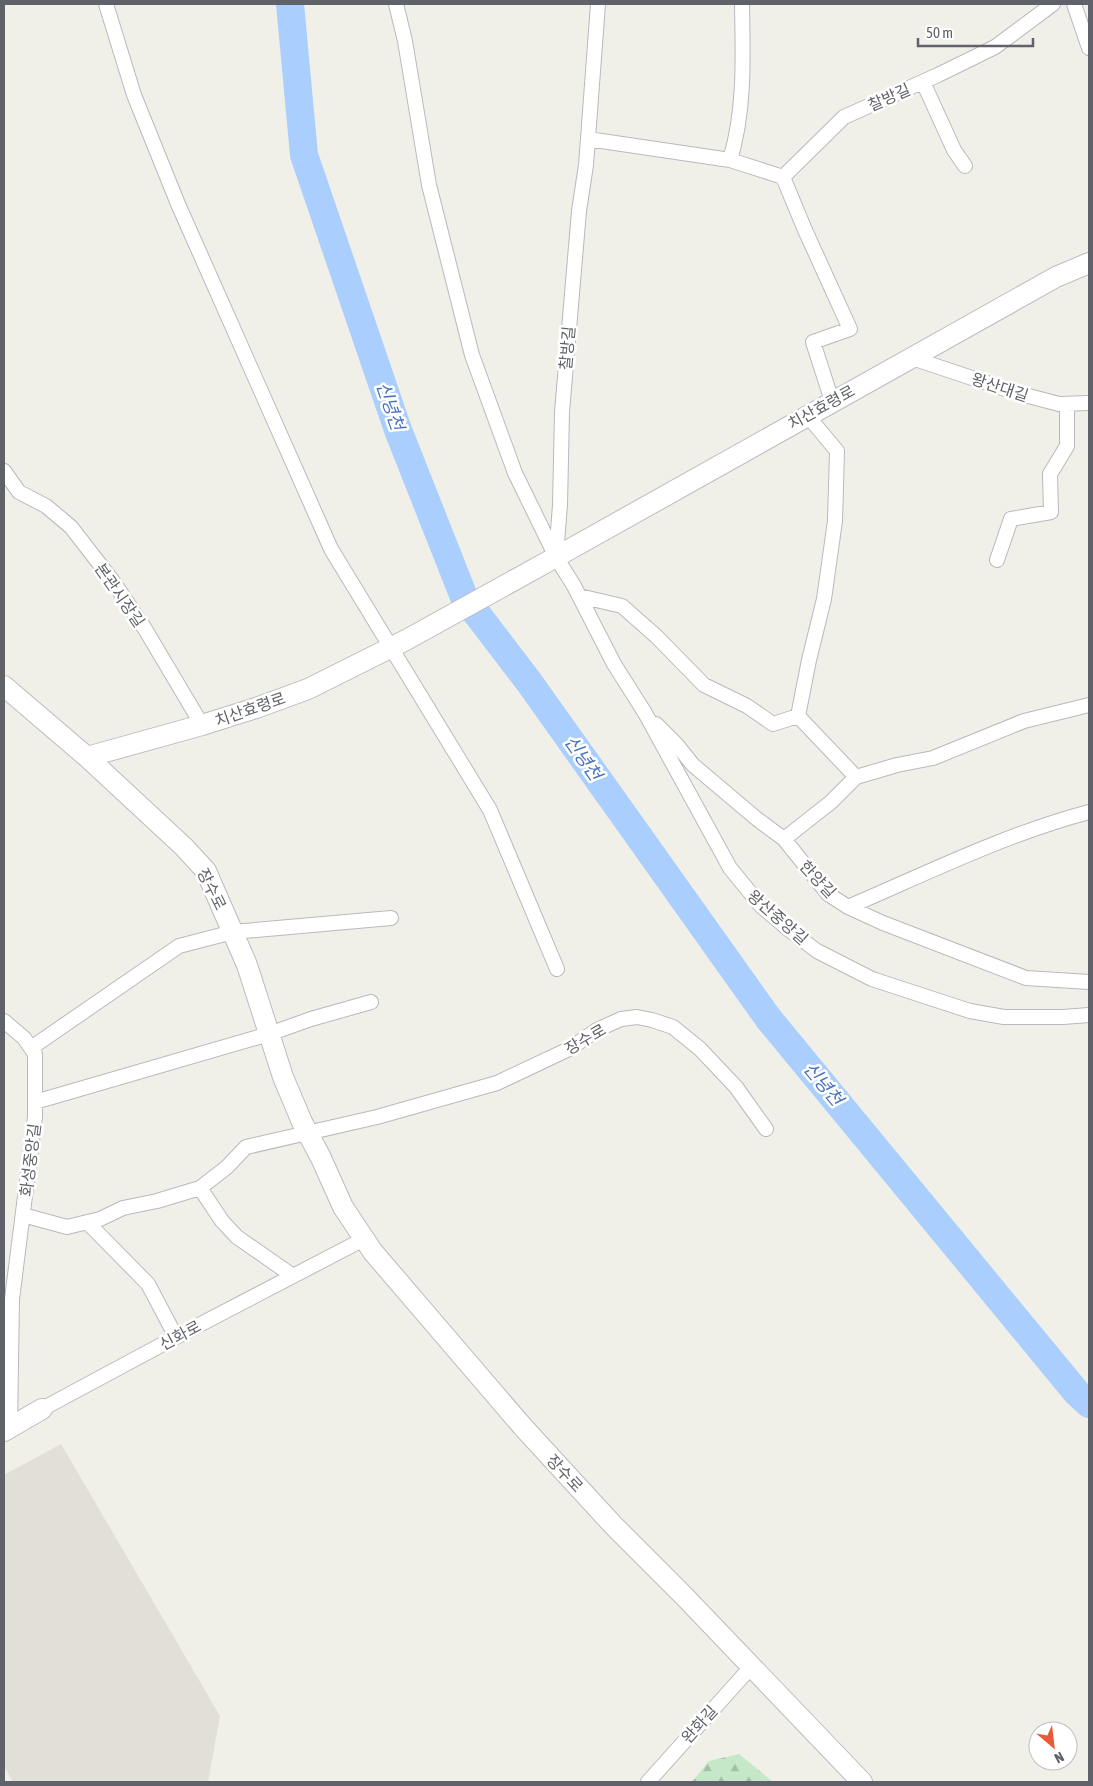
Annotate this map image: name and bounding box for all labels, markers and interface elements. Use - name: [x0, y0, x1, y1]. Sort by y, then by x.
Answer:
- scale bar: [918, 15, 1033, 47]
- text: 50 m: [926, 24, 953, 41]
- street label: 찰방길: [865, 80, 913, 114]
- street label: 찰방길: [556, 325, 578, 371]
- street label: 왕산대길: [969, 369, 1031, 405]
- water label: 신녕천: [372, 379, 409, 435]
- street label: 치산효령로: [784, 381, 858, 433]
- street label: 본관시장길: [92, 560, 148, 630]
- street label: 치산효령로: [212, 688, 288, 729]
- water label: 신녕천: [561, 731, 608, 786]
- street label: 한양길: [796, 857, 840, 901]
- street label: 장수로: [194, 865, 230, 913]
- street label: 왕산중앙길: [744, 886, 812, 948]
- street label: 장수로: [561, 1020, 609, 1058]
- water label: 신녕천: [799, 1058, 849, 1111]
- street label: 화성중앙길: [17, 1122, 43, 1198]
- street label: 신화로: [156, 1317, 204, 1353]
- street label: 장수로: [543, 1451, 587, 1495]
- street label: 완화길: [678, 1702, 720, 1746]
- north arrow: [1028, 1721, 1078, 1771]
- text: N: [1052, 1748, 1067, 1766]

